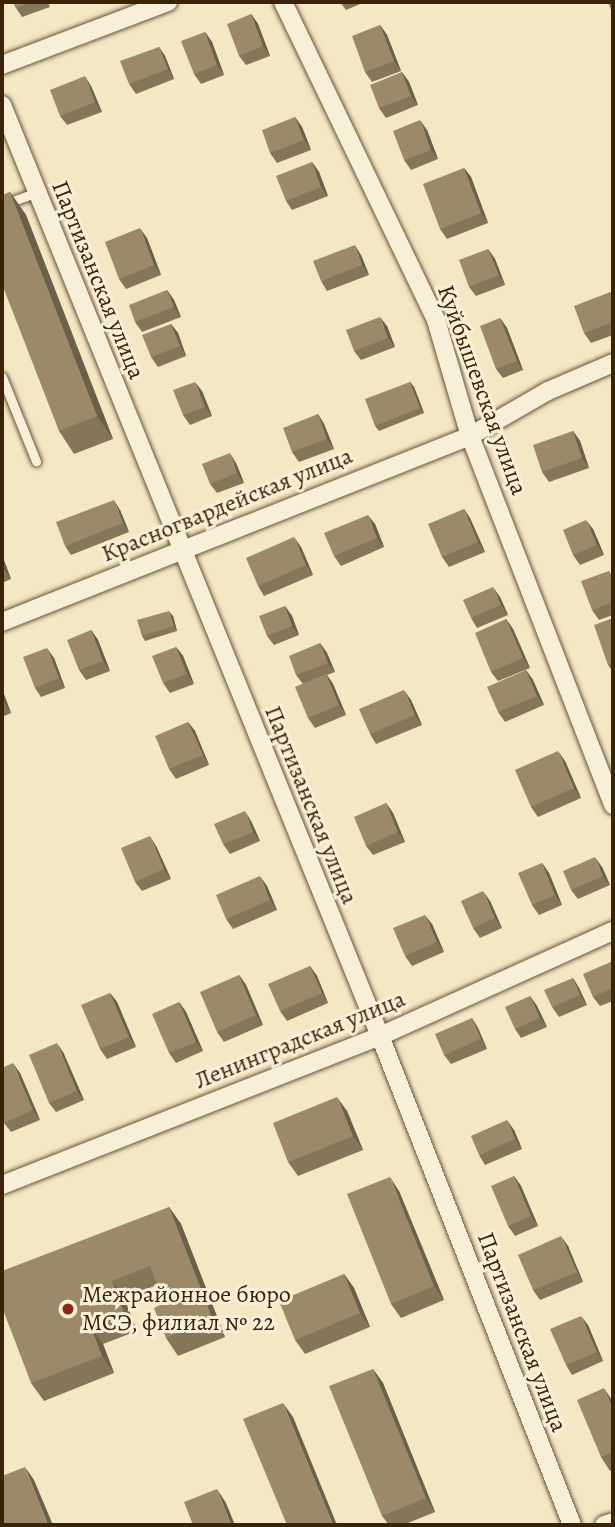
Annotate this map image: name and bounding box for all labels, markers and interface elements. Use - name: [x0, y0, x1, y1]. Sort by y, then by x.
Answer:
- street label: Партизанская улица: [45, 177, 151, 383]
- street label: Куйбышевская улица: [431, 281, 533, 499]
- street label: Красногвардейская улица: [97, 441, 357, 569]
- street label: Партизанская улица: [258, 702, 364, 908]
- street label: Ленинградская улица: [190, 985, 410, 1095]
- street label: Партизанская улица: [471, 1228, 573, 1436]
- place label: Межрайонное бюро МСЭ, филиал № 22: [82, 1281, 291, 1337]
- marker: Межрайонное бюро МСЭ, филиал № 22: [60, 1301, 76, 1317]

